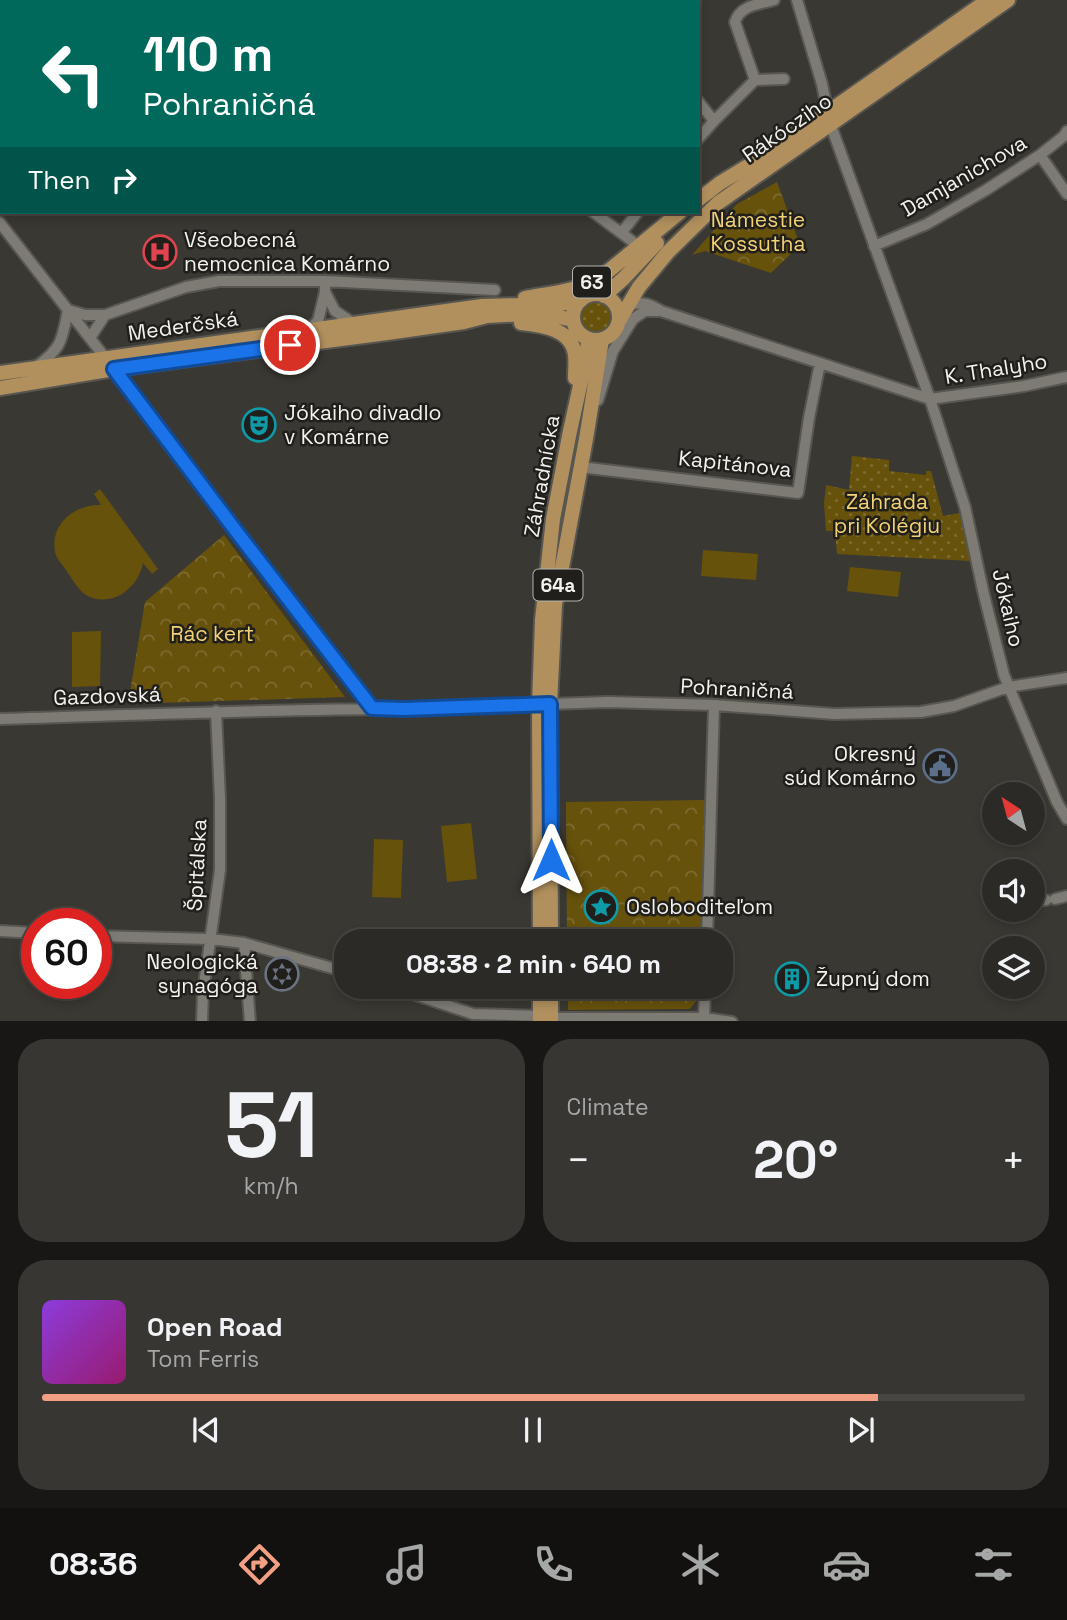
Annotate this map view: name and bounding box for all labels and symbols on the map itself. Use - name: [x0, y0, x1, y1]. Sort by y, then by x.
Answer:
- street label: Rákócziho: [737, 87, 837, 168]
- street label: Damjanichova: [896, 129, 1031, 222]
- park label: Námestie Kossutha: [711, 206, 805, 257]
- place label: Všeobecná nemocnica Komárno: [184, 226, 390, 277]
- hospital icon: Všeobecná nemocnica Komárno: [141, 233, 179, 271]
- road number: 63: [573, 266, 611, 298]
- street label: Mederčská: [126, 304, 240, 347]
- pin: [260, 315, 320, 375]
- street label: K. Thalyho: [943, 347, 1049, 390]
- place label: Jókaiho divadlo v Komárne: [284, 399, 442, 450]
- theatre icon: Jókaiho divadlo v Komárne: [240, 406, 278, 444]
- street label: Záhradnícka: [517, 413, 566, 539]
- street label: Kapitánova: [677, 444, 793, 483]
- park label: Záhrada pri Kolégiu: [834, 488, 940, 539]
- street label: Jókaiho: [986, 566, 1031, 649]
- road number: 64a: [534, 570, 582, 600]
- park label: Rác kert: [170, 620, 254, 647]
- street label: Pohraničná: [680, 672, 794, 705]
- street label: Gazdovská: [53, 680, 161, 711]
- place label: Okresný súd Komárno: [784, 740, 916, 791]
- public building icon: Okresný súd Komárno: [921, 747, 959, 785]
- north arrow: [982, 782, 1045, 845]
- street label: Špitálska: [181, 818, 212, 912]
- position arrow: [514, 823, 588, 897]
- place icon: Osloboditeľom: [582, 888, 620, 926]
- place label: Osloboditeľom: [626, 893, 773, 920]
- speed limit sign: 60: [21, 908, 112, 999]
- place label: Neologická synagóga: [146, 948, 258, 999]
- synagogue icon: Neologická synagóga: [263, 955, 301, 993]
- building icon: Župný dom: [773, 960, 811, 998]
- place label: Župný dom: [816, 965, 930, 992]

